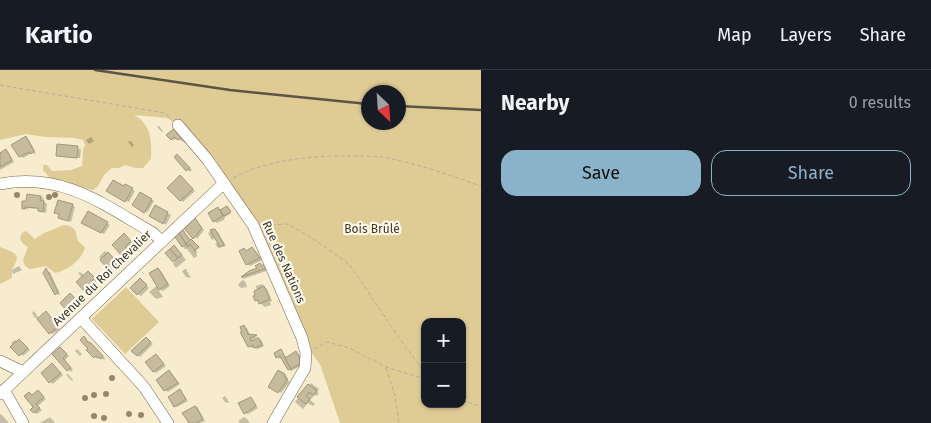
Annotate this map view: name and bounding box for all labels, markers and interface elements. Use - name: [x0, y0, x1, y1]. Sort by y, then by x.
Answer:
- text: Kartio: [25, 21, 93, 49]
- text: Map: [717, 24, 752, 46]
- text: Layers: [780, 24, 832, 46]
- text: Share: [860, 24, 906, 46]
- north arrow: [361, 85, 406, 130]
- text: Nearby: [501, 90, 569, 116]
- text: 0 results: [849, 93, 911, 112]
- button: Save: [501, 150, 701, 196]
- button: Share: [711, 150, 911, 196]
- street label: Rue des Nations: [260, 219, 309, 306]
- park label: Bois Brûlé: [344, 222, 400, 236]
- street label: Avenue du Roi Chevalier: [50, 227, 154, 329]
- map controls: [421, 318, 466, 408]
- button: +: [421, 318, 466, 363]
- button: −: [421, 363, 466, 408]

